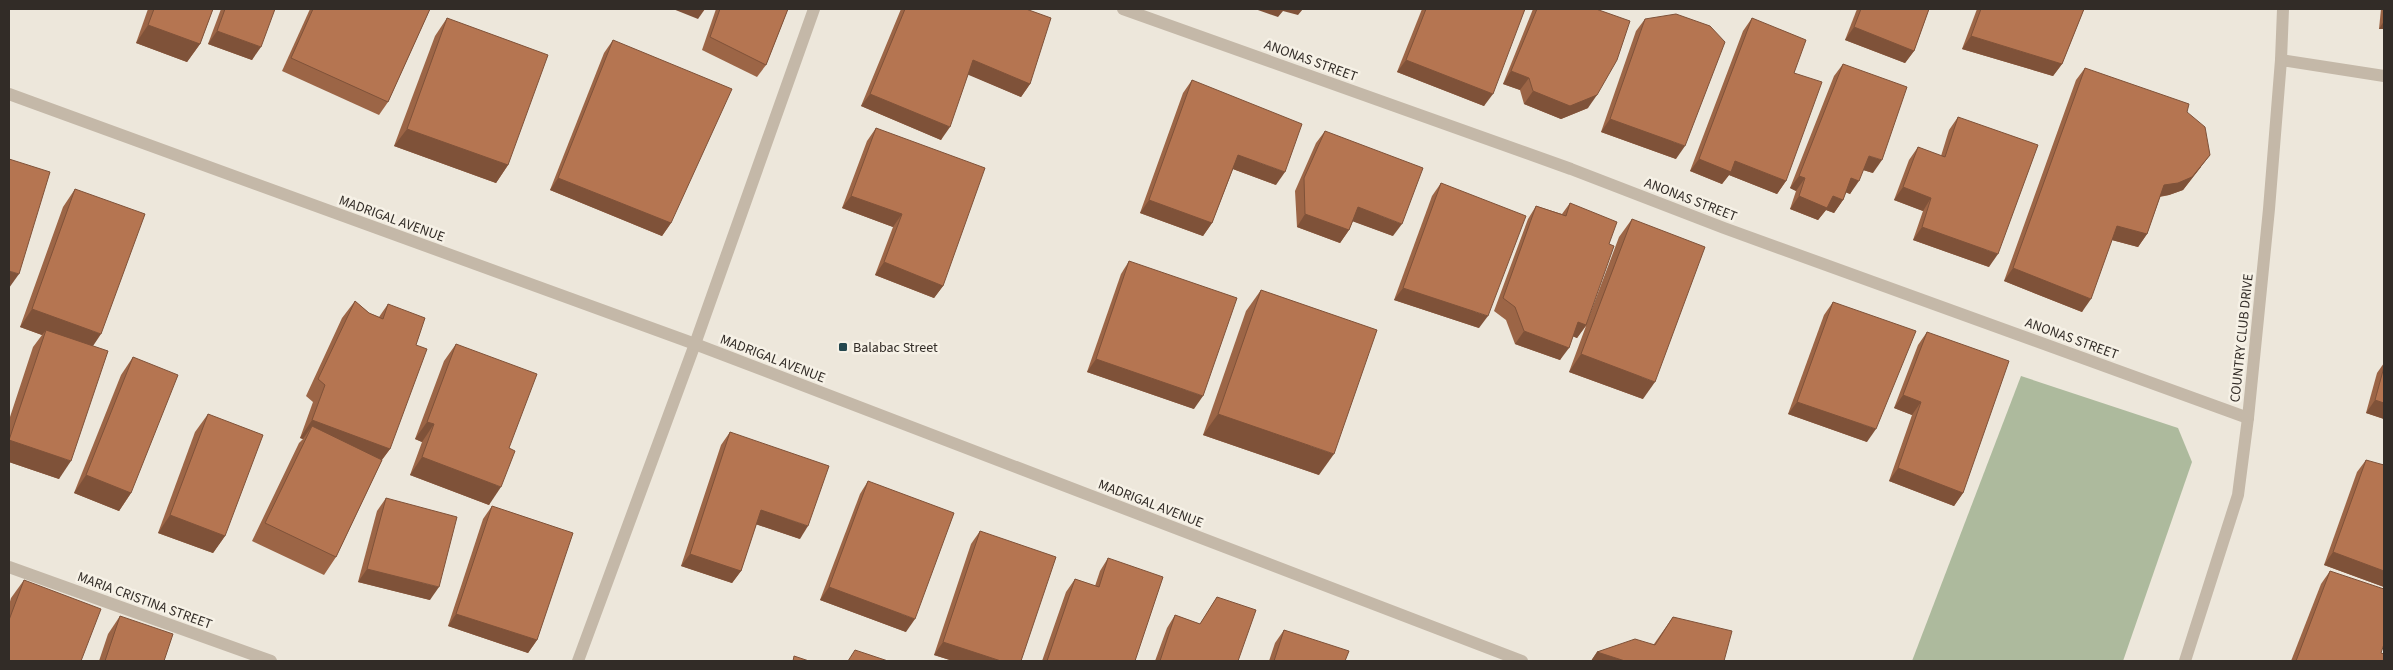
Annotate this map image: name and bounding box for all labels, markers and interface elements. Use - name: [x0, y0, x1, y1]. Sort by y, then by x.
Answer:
- street label: ANONAS STREET: [1261, 35, 1360, 87]
- street label: ANONAS STREET: [1641, 173, 1740, 227]
- street label: MADRIGAL AVENUE: [336, 191, 447, 247]
- street label: COUNTRY CLUB DRIVE: [2225, 273, 2259, 403]
- street label: ANONAS STREET: [2022, 313, 2121, 365]
- street label: MADRIGAL AVENUE: [717, 330, 828, 388]
- place label: Balabac Street: [853, 338, 938, 358]
- marker: Balabac Street: [837, 341, 849, 353]
- street label: MADRIGAL AVENUE: [1095, 475, 1206, 533]
- street label: MARIA CRISTINA STREET: [74, 567, 215, 635]

